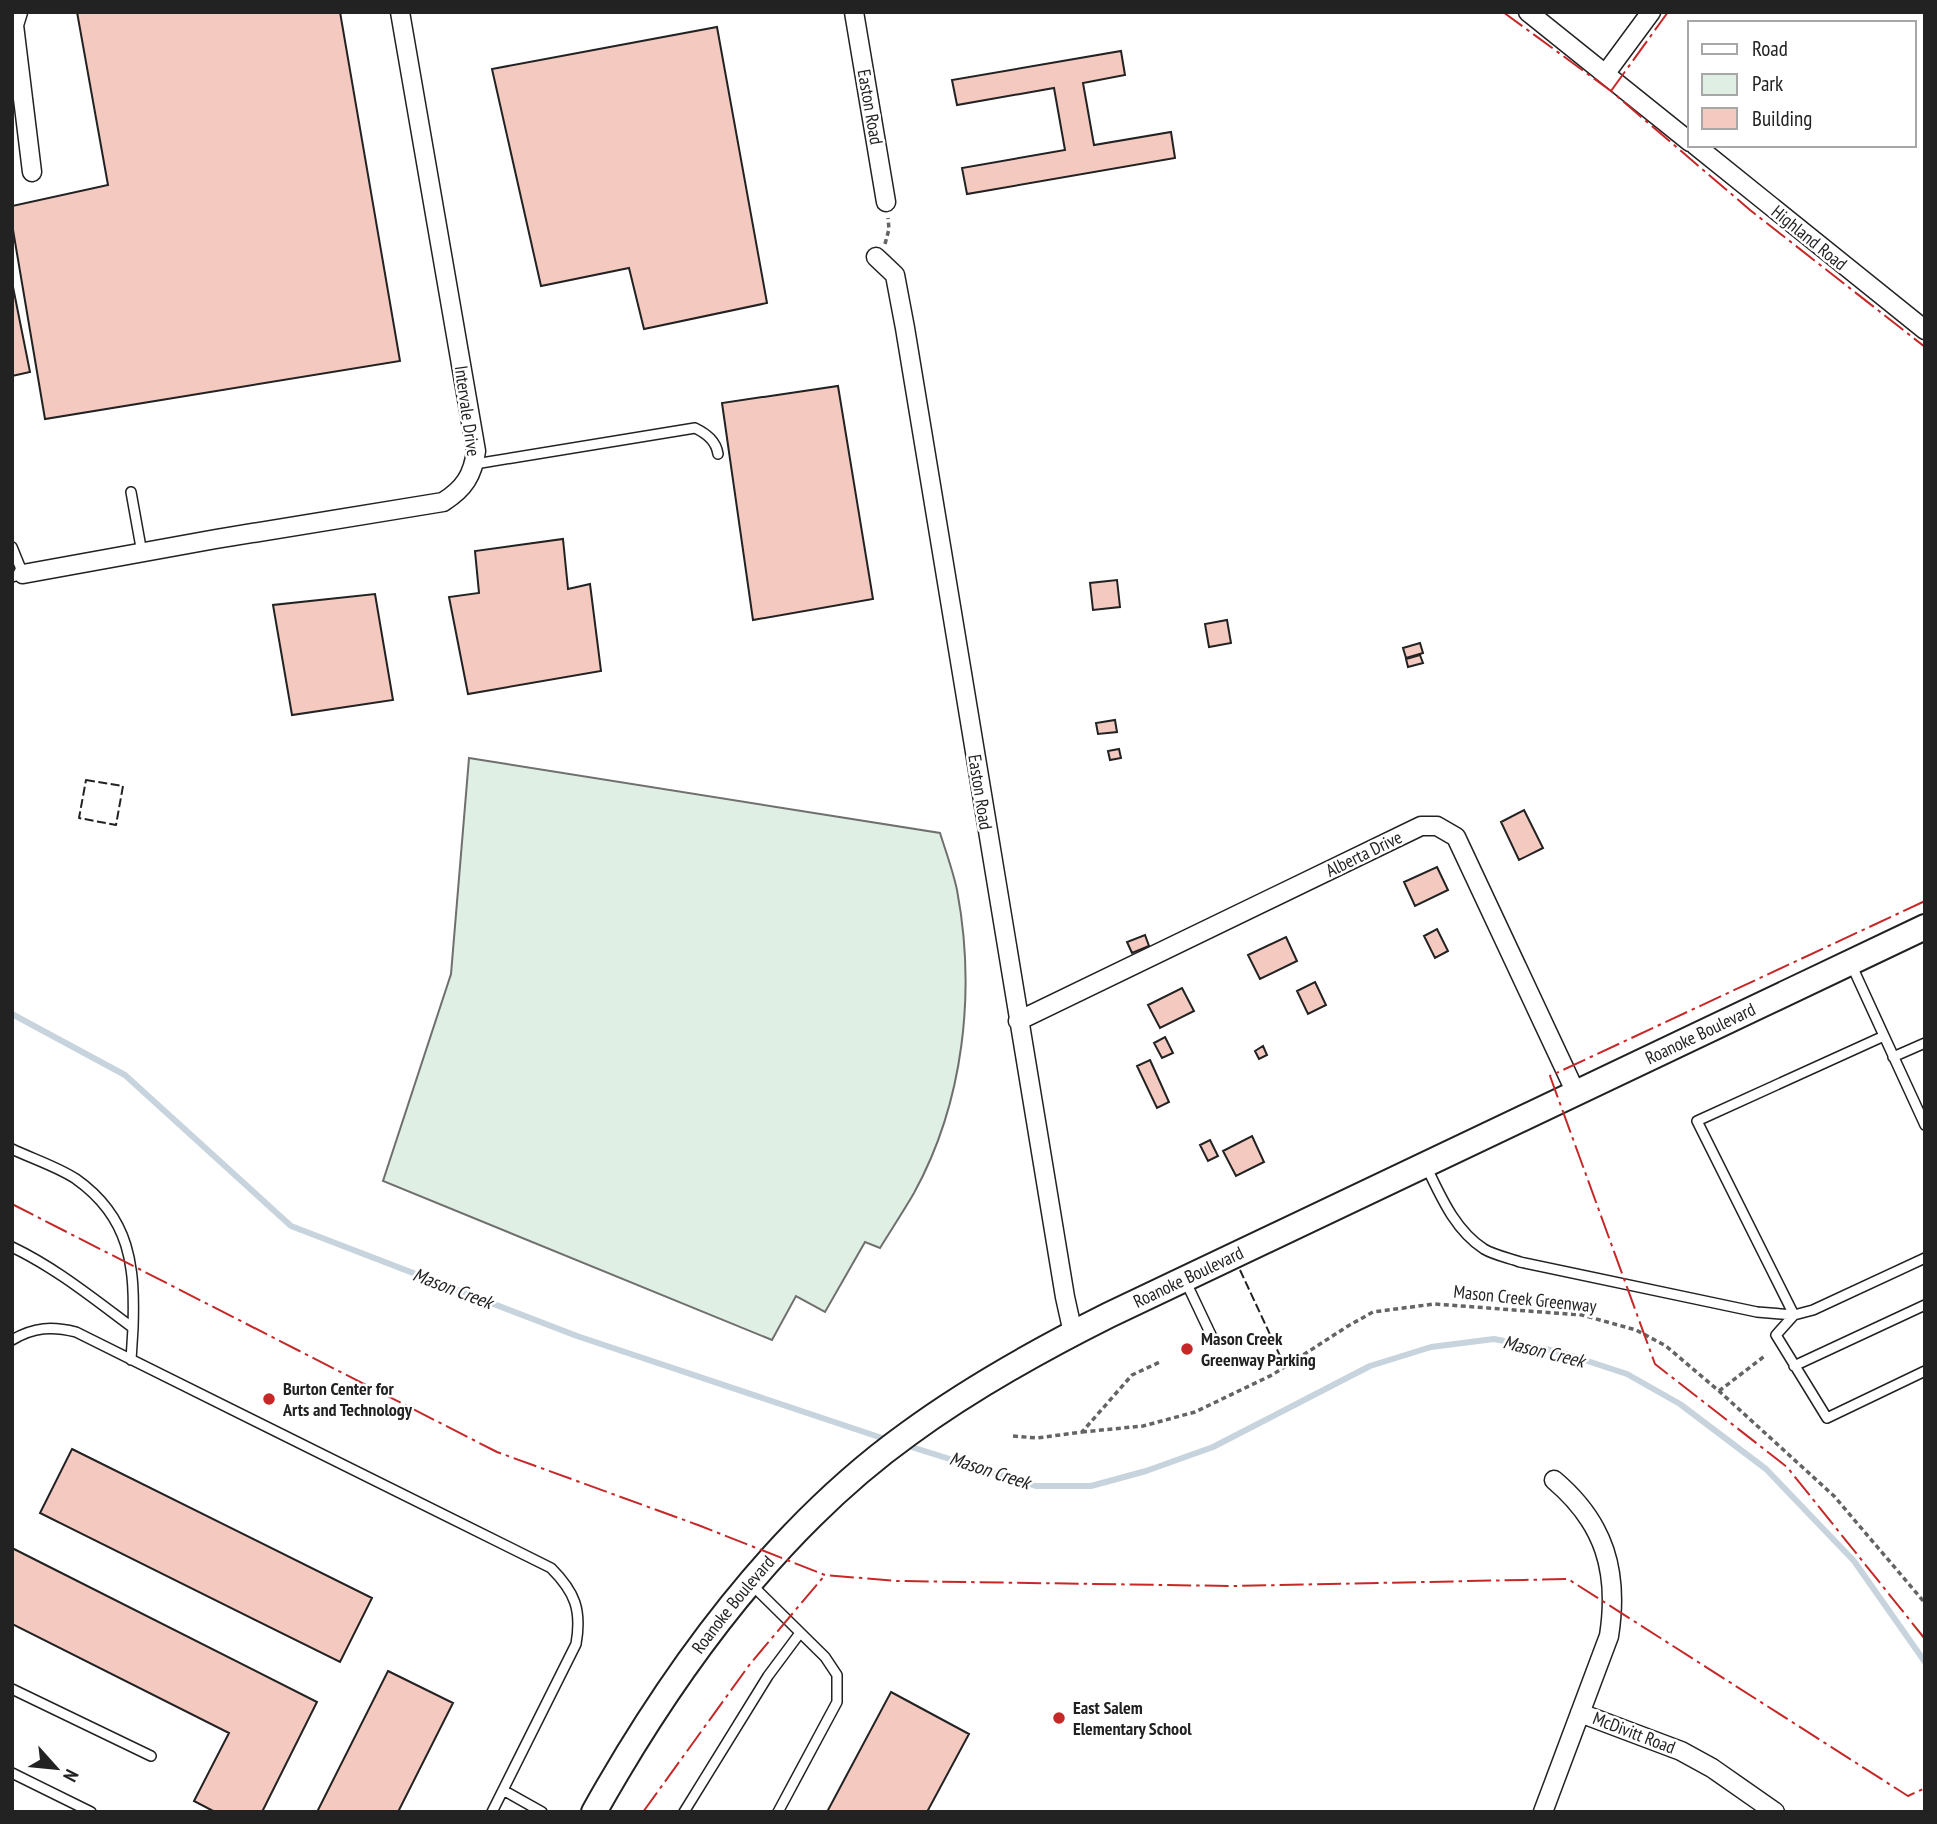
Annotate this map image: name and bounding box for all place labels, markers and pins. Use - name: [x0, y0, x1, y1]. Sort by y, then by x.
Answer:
- place label: Mason Creek Greenway Parking: [1201, 1327, 1316, 1371]
- marker: Mason Creek Greenway Parking: [1179, 1341, 1195, 1357]
- place label: Burton Center for Arts and Technology: [282, 1377, 413, 1421]
- marker: Burton Center for Arts and Technology: [261, 1391, 277, 1407]
- place label: East Salem Elementary School: [1073, 1696, 1192, 1740]
- marker: East Salem Elementary School: [1051, 1710, 1067, 1726]

